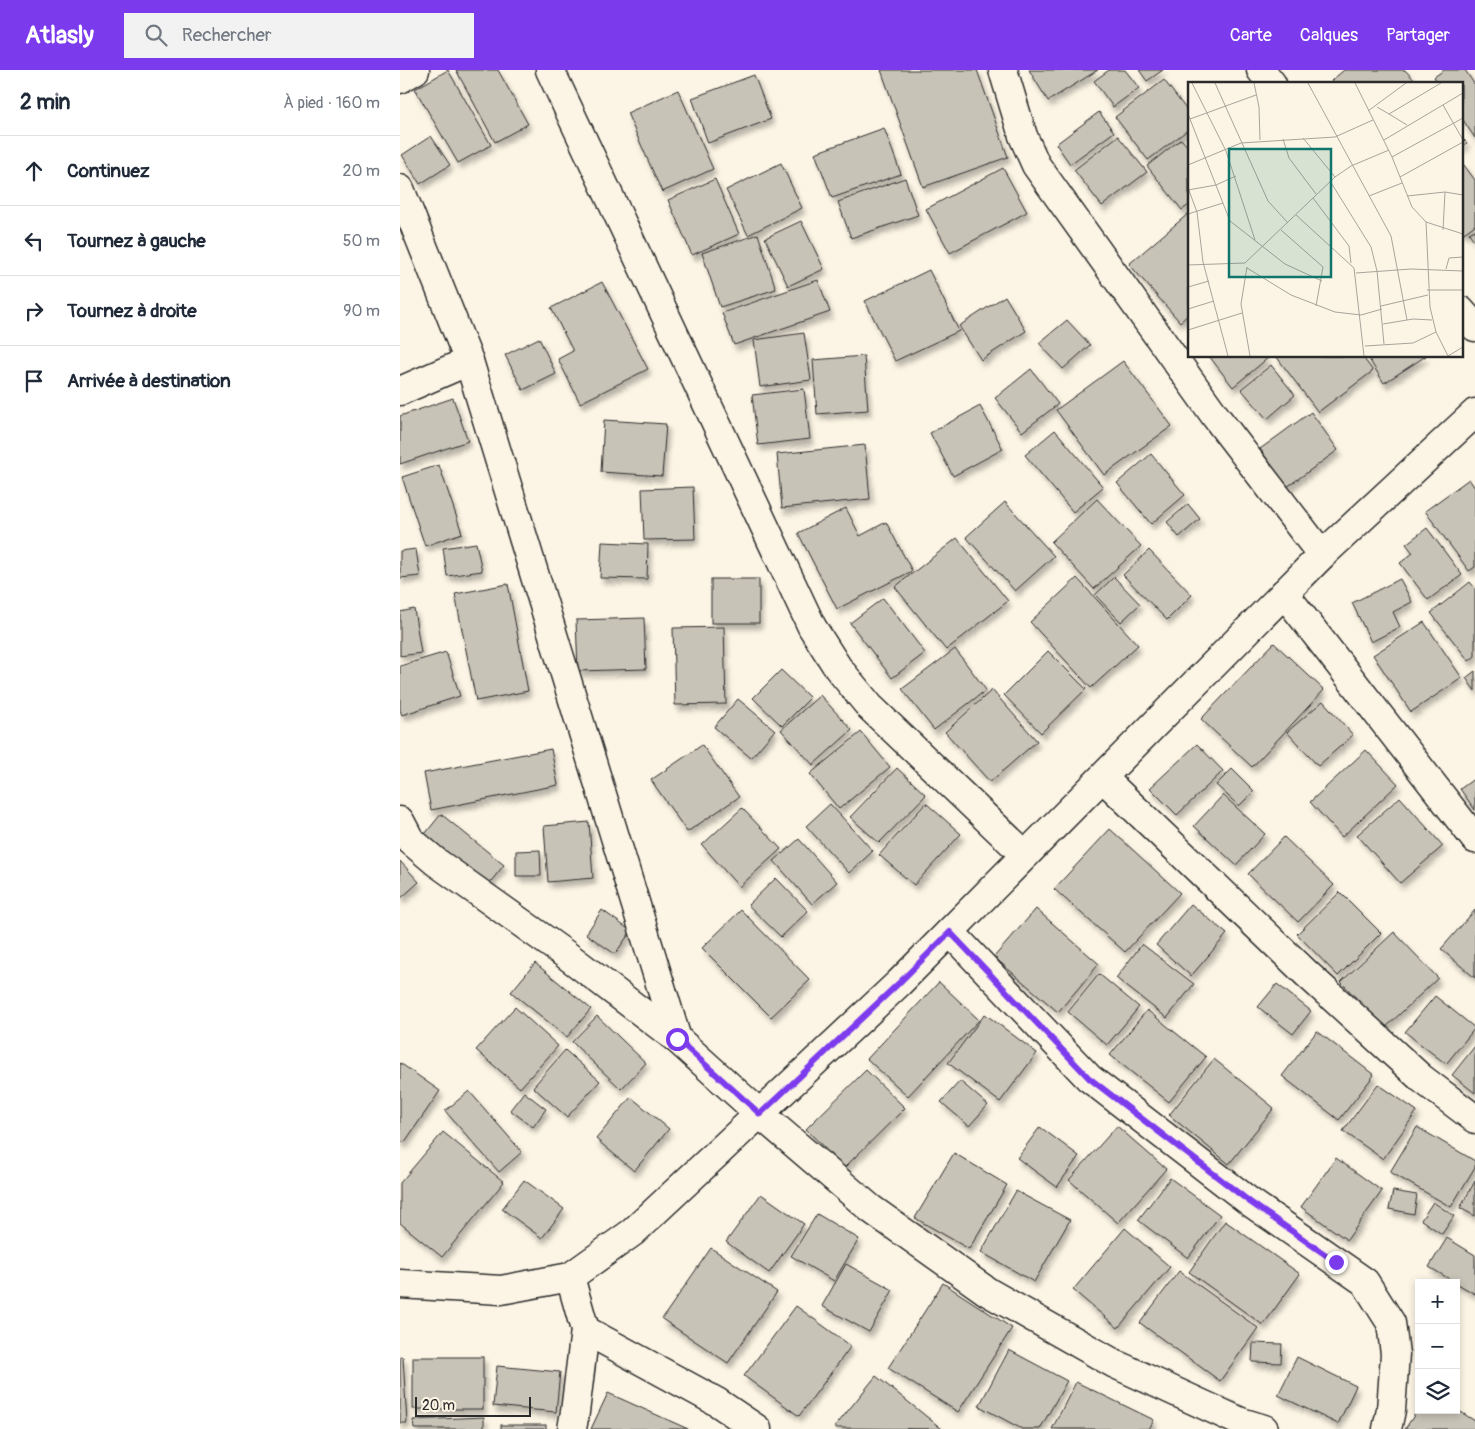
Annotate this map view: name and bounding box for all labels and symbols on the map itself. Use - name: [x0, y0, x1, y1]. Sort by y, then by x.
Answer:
- inset map: [1188, 82, 1462, 358]
- route start: [666, 1028, 689, 1051]
- route end: [1325, 1251, 1348, 1274]
- scale bar: [415, 1394, 531, 1417]

